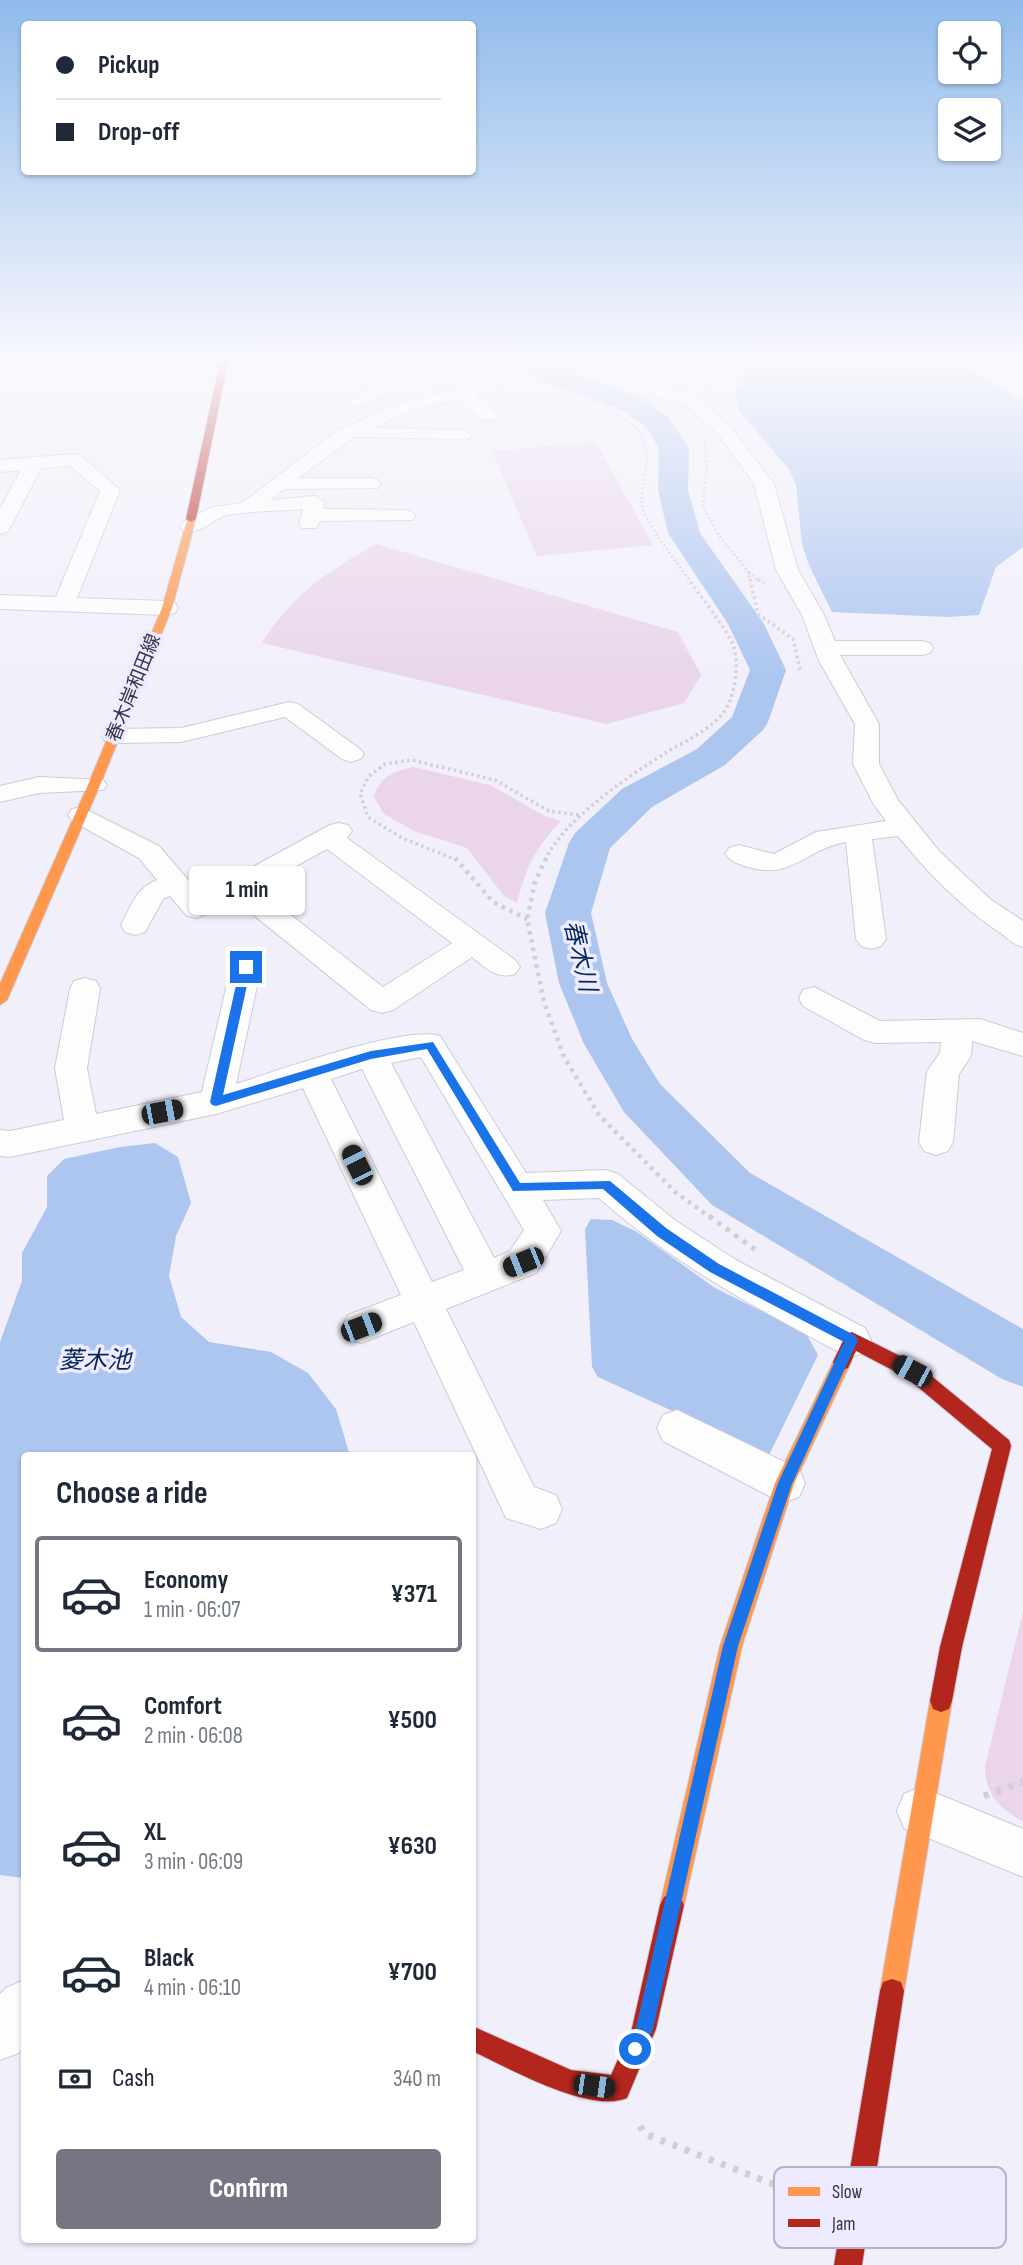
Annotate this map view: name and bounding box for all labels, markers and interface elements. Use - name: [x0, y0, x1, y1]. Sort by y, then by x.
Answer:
- map controls: [938, 21, 1001, 161]
- button: locate: [938, 21, 1001, 84]
- text: Pickup: [98, 50, 160, 81]
- button: layers: [938, 98, 1001, 161]
- text: Drop-off: [98, 117, 179, 148]
- street label: 春木岸和田線: [102, 631, 166, 745]
- callout: 1 min: [188, 866, 304, 914]
- text: 1 min: [226, 876, 268, 904]
- water label: 春木川: [558, 918, 603, 997]
- route end: [230, 951, 262, 983]
- car: [140, 1098, 185, 1126]
- car: [339, 1142, 376, 1188]
- car: [500, 1244, 547, 1280]
- car: [338, 1310, 385, 1344]
- water label: 菱木池: [59, 1346, 133, 1375]
- car: [889, 1352, 936, 1390]
- text: Choose a ride: [56, 1474, 208, 1513]
- icon: car: [60, 1563, 123, 1626]
- text: Economy: [144, 1565, 228, 1596]
- text: ¥371: [390, 1579, 437, 1610]
- text: 1 min · 06:07: [144, 1596, 241, 1624]
- icon: car: [60, 1689, 123, 1752]
- text: Comfort: [144, 1691, 222, 1722]
- text: ¥500: [387, 1705, 437, 1736]
- text: 2 min · 06:08: [144, 1722, 243, 1750]
- icon: car: [60, 1815, 123, 1878]
- text: XL: [144, 1817, 166, 1848]
- text: ¥630: [387, 1831, 437, 1862]
- text: 3 min · 06:09: [144, 1848, 243, 1876]
- icon: car: [60, 1941, 123, 2004]
- text: Black: [144, 1943, 194, 1974]
- text: ¥700: [388, 1957, 437, 1988]
- text: 4 min · 06:10: [144, 1974, 241, 2002]
- route start: [619, 2033, 651, 2065]
- icon: cash: [56, 2060, 94, 2098]
- text: Cash: [112, 2063, 155, 2094]
- text: 340 m: [393, 2065, 441, 2093]
- car: [572, 2073, 617, 2099]
- button: Confirm: [56, 2149, 441, 2229]
- legend: [774, 2167, 1006, 2248]
- text: Slow: [832, 2181, 862, 2204]
- text: Jam: [831, 2213, 855, 2236]

